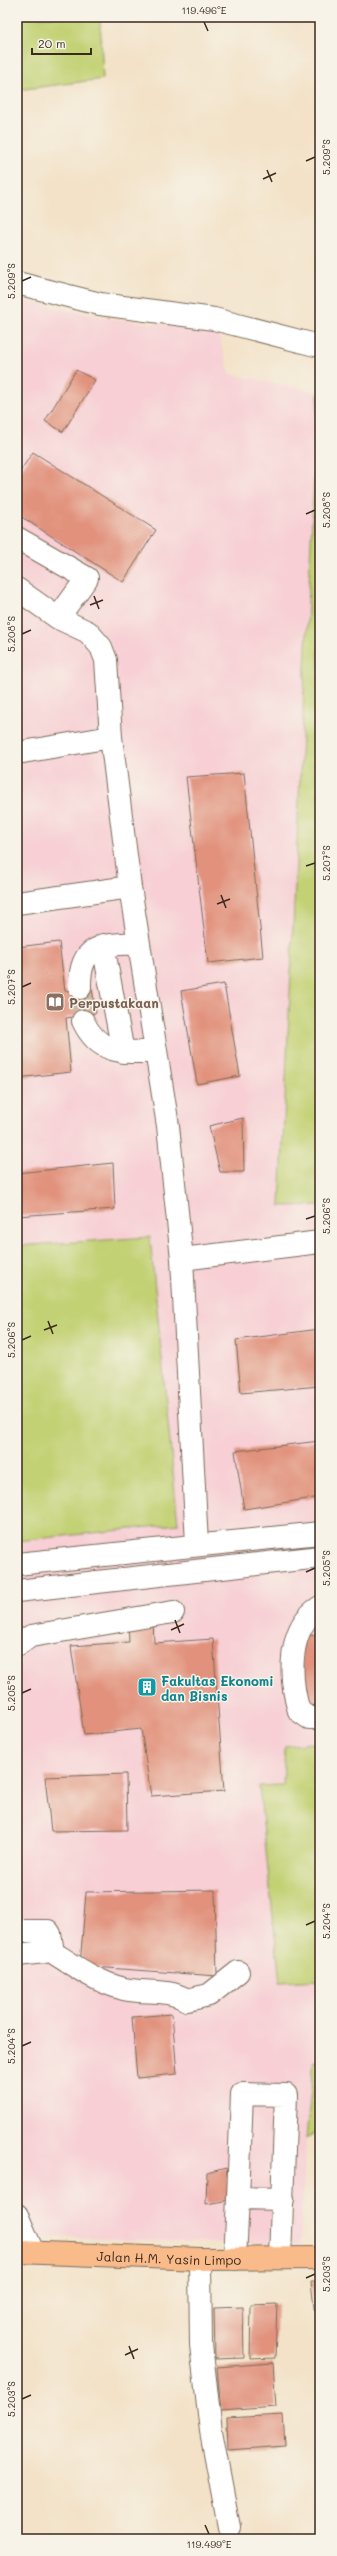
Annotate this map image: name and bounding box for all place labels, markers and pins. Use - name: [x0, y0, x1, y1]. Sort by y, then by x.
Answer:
- library icon: Perpustakaan: [44, 991, 66, 1013]
- place label: Perpustakaan: [69, 994, 159, 1011]
- place label: Fakultas Ekonomi dan Bisnis: [161, 1672, 274, 1704]
- building icon: Fakultas Ekonomi dan Bisnis: [136, 1676, 158, 1698]

